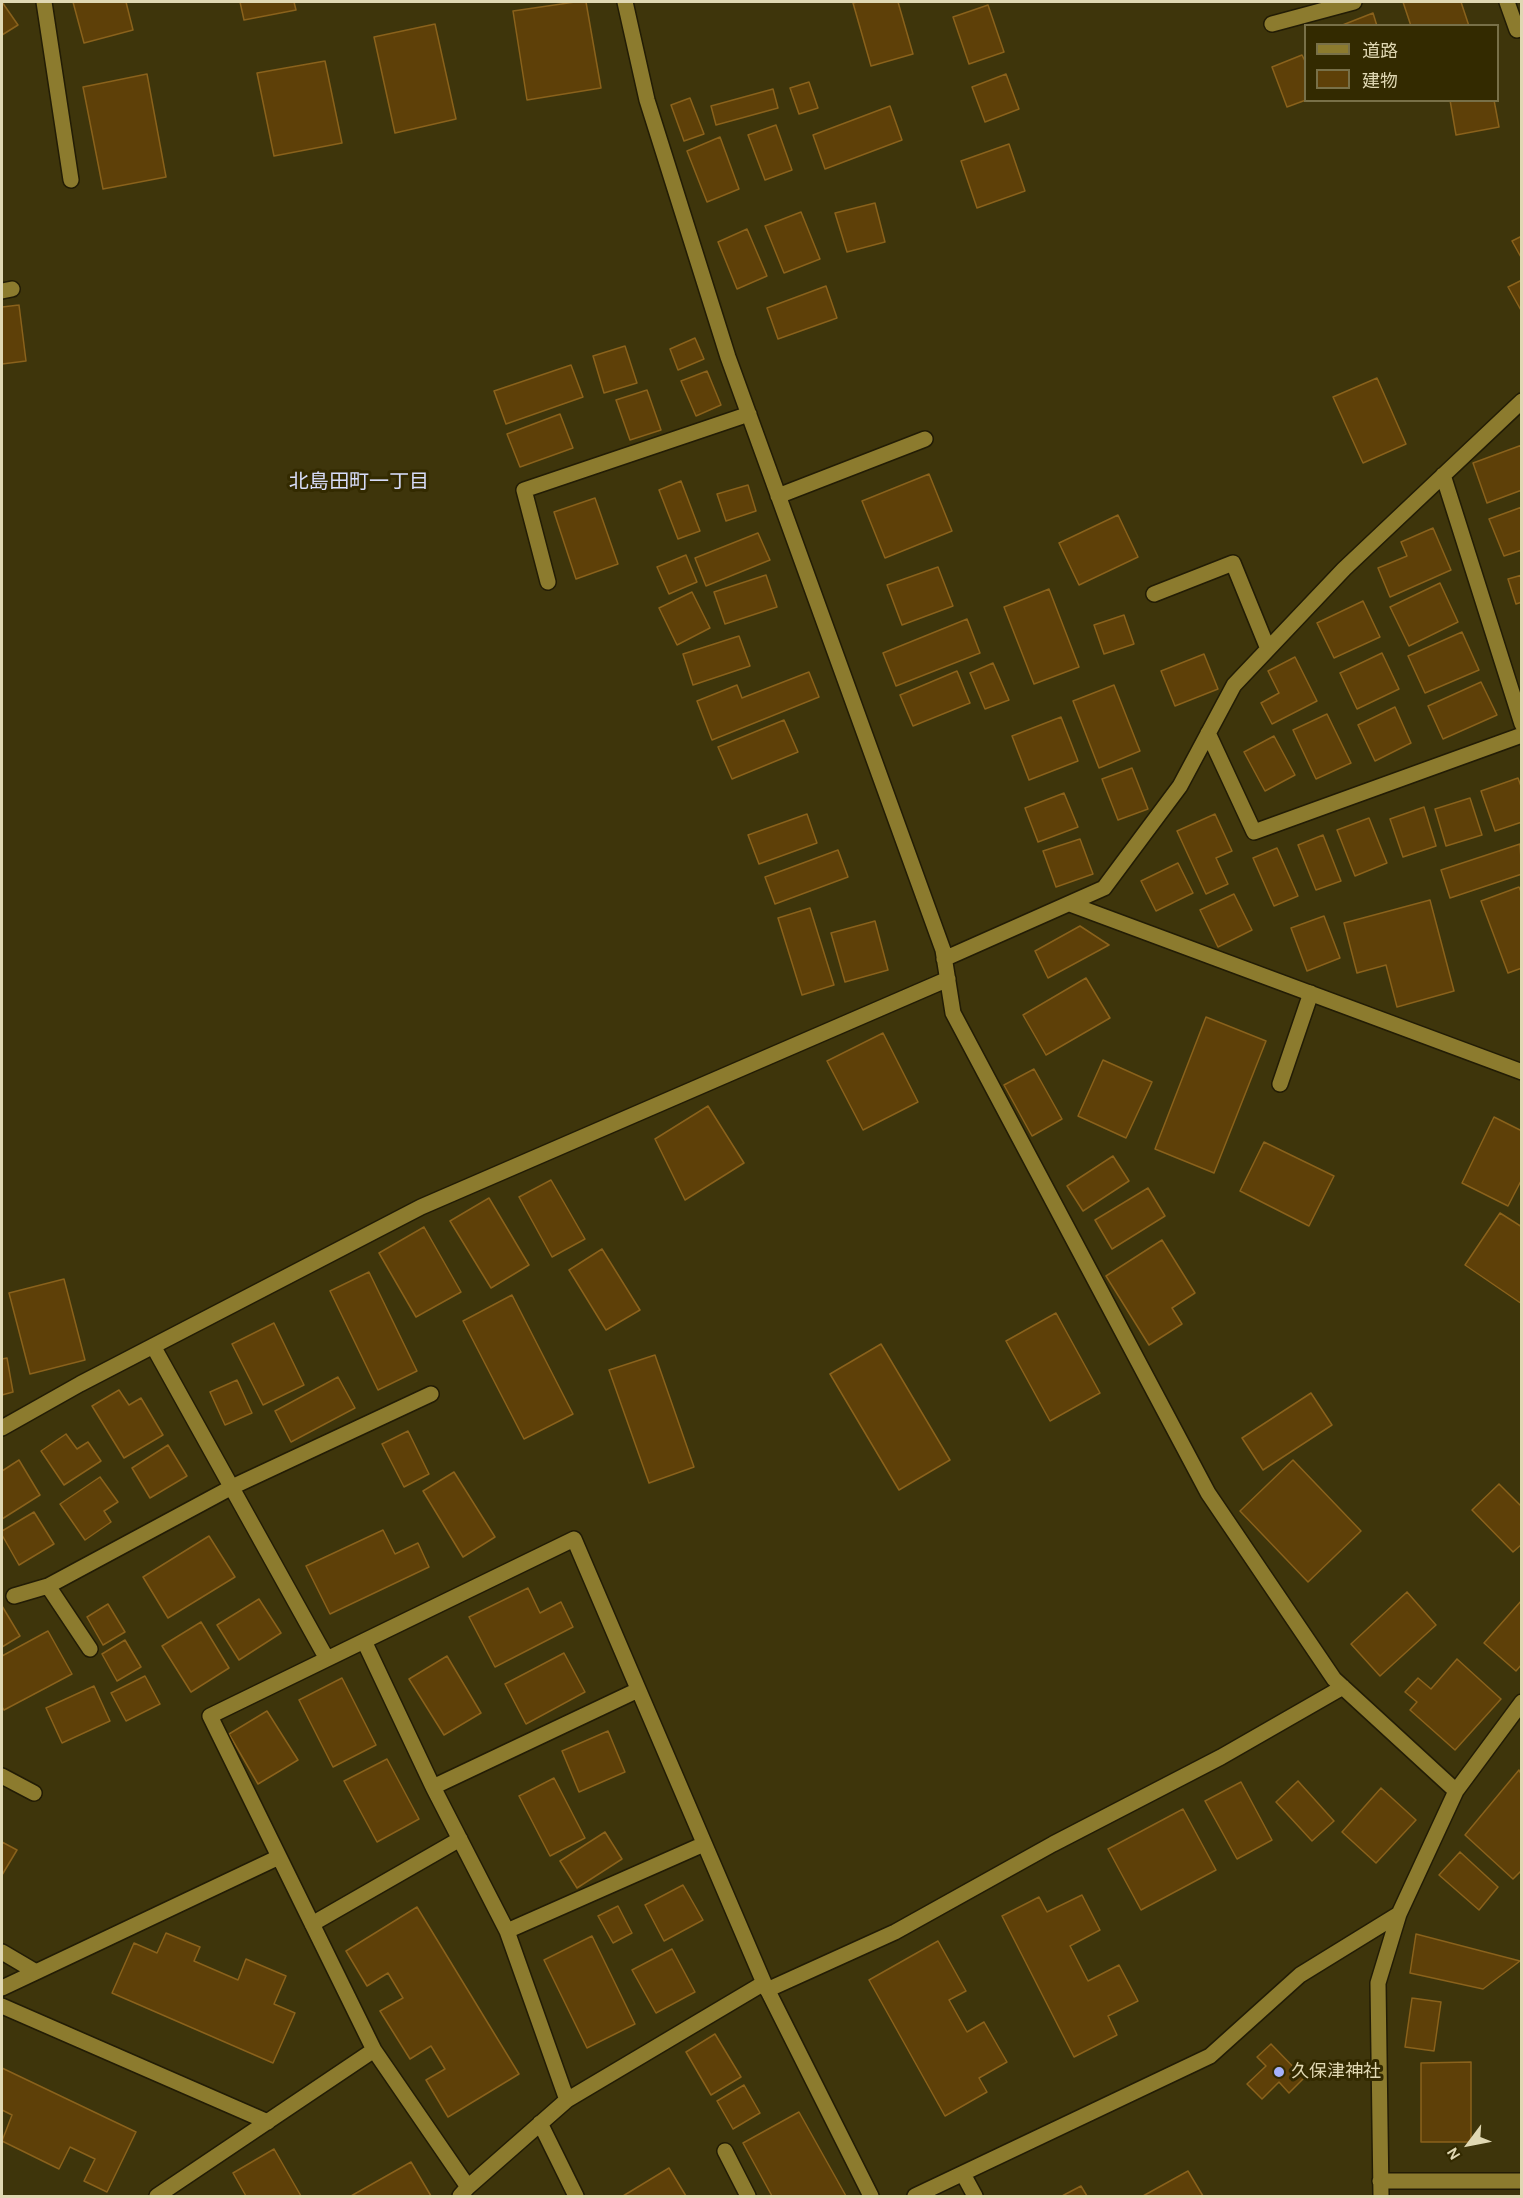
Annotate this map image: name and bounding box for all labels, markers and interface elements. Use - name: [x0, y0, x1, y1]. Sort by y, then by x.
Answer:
- legend: [1304, 24, 1499, 102]
- text: 道路: [1362, 40, 1398, 62]
- text: 建物: [1362, 70, 1398, 92]
- district label: 北島田町一丁目: [289, 470, 429, 494]
- place label: 久保津神社: [1291, 2061, 1381, 2083]
- marker: 久保津神社: [1272, 2065, 1286, 2079]
- north arrow: [1439, 2114, 1499, 2174]
- text: N: [1442, 2144, 1464, 2164]

